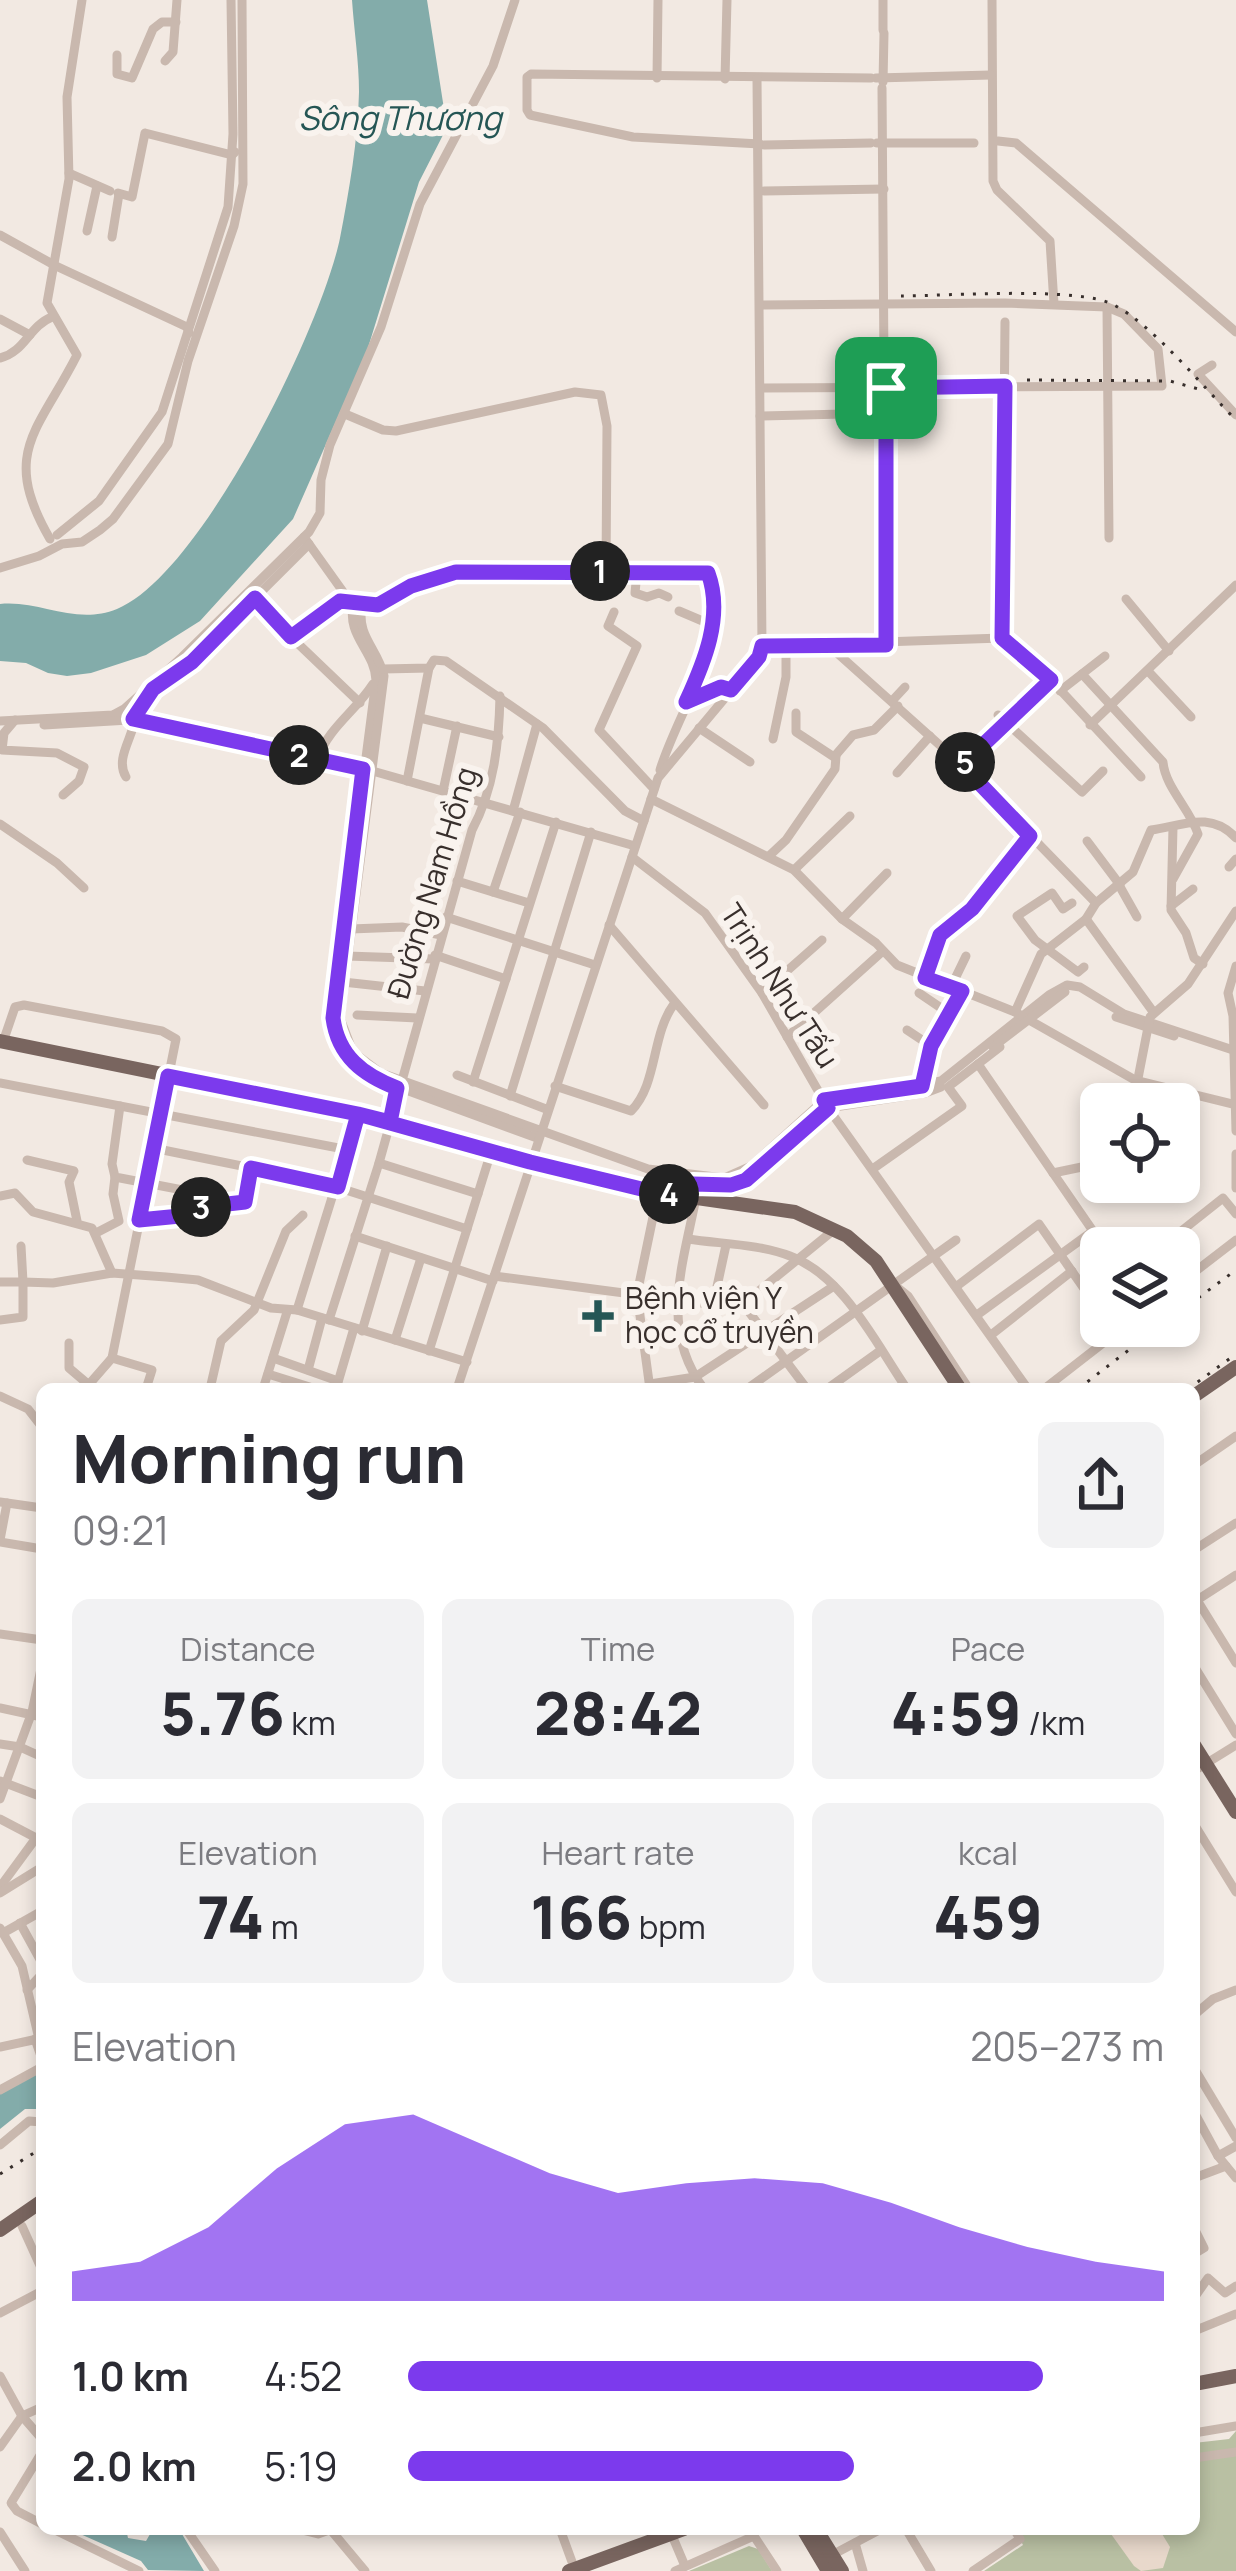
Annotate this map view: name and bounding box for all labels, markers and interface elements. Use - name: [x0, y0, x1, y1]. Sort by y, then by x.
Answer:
- water label: Sông Thương: [298, 95, 504, 140]
- pin: [835, 337, 937, 439]
- icon: arrive: [853, 355, 919, 421]
- pin: 1: [570, 541, 630, 601]
- text: 1: [593, 548, 607, 593]
- pin: 2: [269, 725, 329, 785]
- text: 2: [289, 732, 309, 777]
- pin: 5: [935, 732, 995, 792]
- text: 5: [955, 739, 975, 784]
- street label: Đường Nam Hồng: [377, 762, 486, 1003]
- street label: Trịnh Như Tấu: [712, 895, 849, 1075]
- map controls: [1080, 1083, 1200, 1347]
- button: locate: [1080, 1083, 1200, 1203]
- pin: 4: [639, 1164, 699, 1224]
- text: 4: [659, 1171, 679, 1216]
- pin: 3: [171, 1177, 231, 1237]
- text: 3: [191, 1184, 211, 1229]
- button: layers: [1080, 1227, 1200, 1347]
- place label: Bệnh viện Y học cổ truyền: [625, 1277, 814, 1352]
- marker: Bệnh viện Y học cổ truyền: [582, 1300, 614, 1332]
- text: Morning run: [72, 1413, 466, 1503]
- button: share: [1038, 1422, 1164, 1548]
- text: 09:21: [72, 1503, 169, 1557]
- text: Distance: [180, 1626, 316, 1671]
- text: Time: [581, 1626, 655, 1671]
- text: Pace: [951, 1626, 1025, 1671]
- text: 5.76: [160, 1671, 285, 1753]
- text: 28:42: [534, 1671, 702, 1753]
- text: 4:59: [891, 1671, 1022, 1753]
- text: km: [285, 1700, 336, 1745]
- text: /km: [1022, 1700, 1085, 1745]
- text: Elevation: [178, 1830, 318, 1875]
- text: Heart rate: [541, 1830, 695, 1875]
- text: kcal: [958, 1830, 1018, 1875]
- text: 74: [197, 1875, 264, 1957]
- text: 166: [530, 1875, 632, 1957]
- text: 459: [933, 1875, 1043, 1957]
- text: m: [264, 1904, 299, 1949]
- text: bpm: [632, 1904, 706, 1949]
- text: Elevation: [72, 2019, 237, 2073]
- text: 205–273 m: [970, 2019, 1164, 2073]
- text: 1.0 km: [72, 2349, 189, 2403]
- text: 4:52: [264, 2349, 342, 2403]
- text: 2.0 km: [72, 2439, 197, 2493]
- text: 5:19: [264, 2439, 338, 2493]

